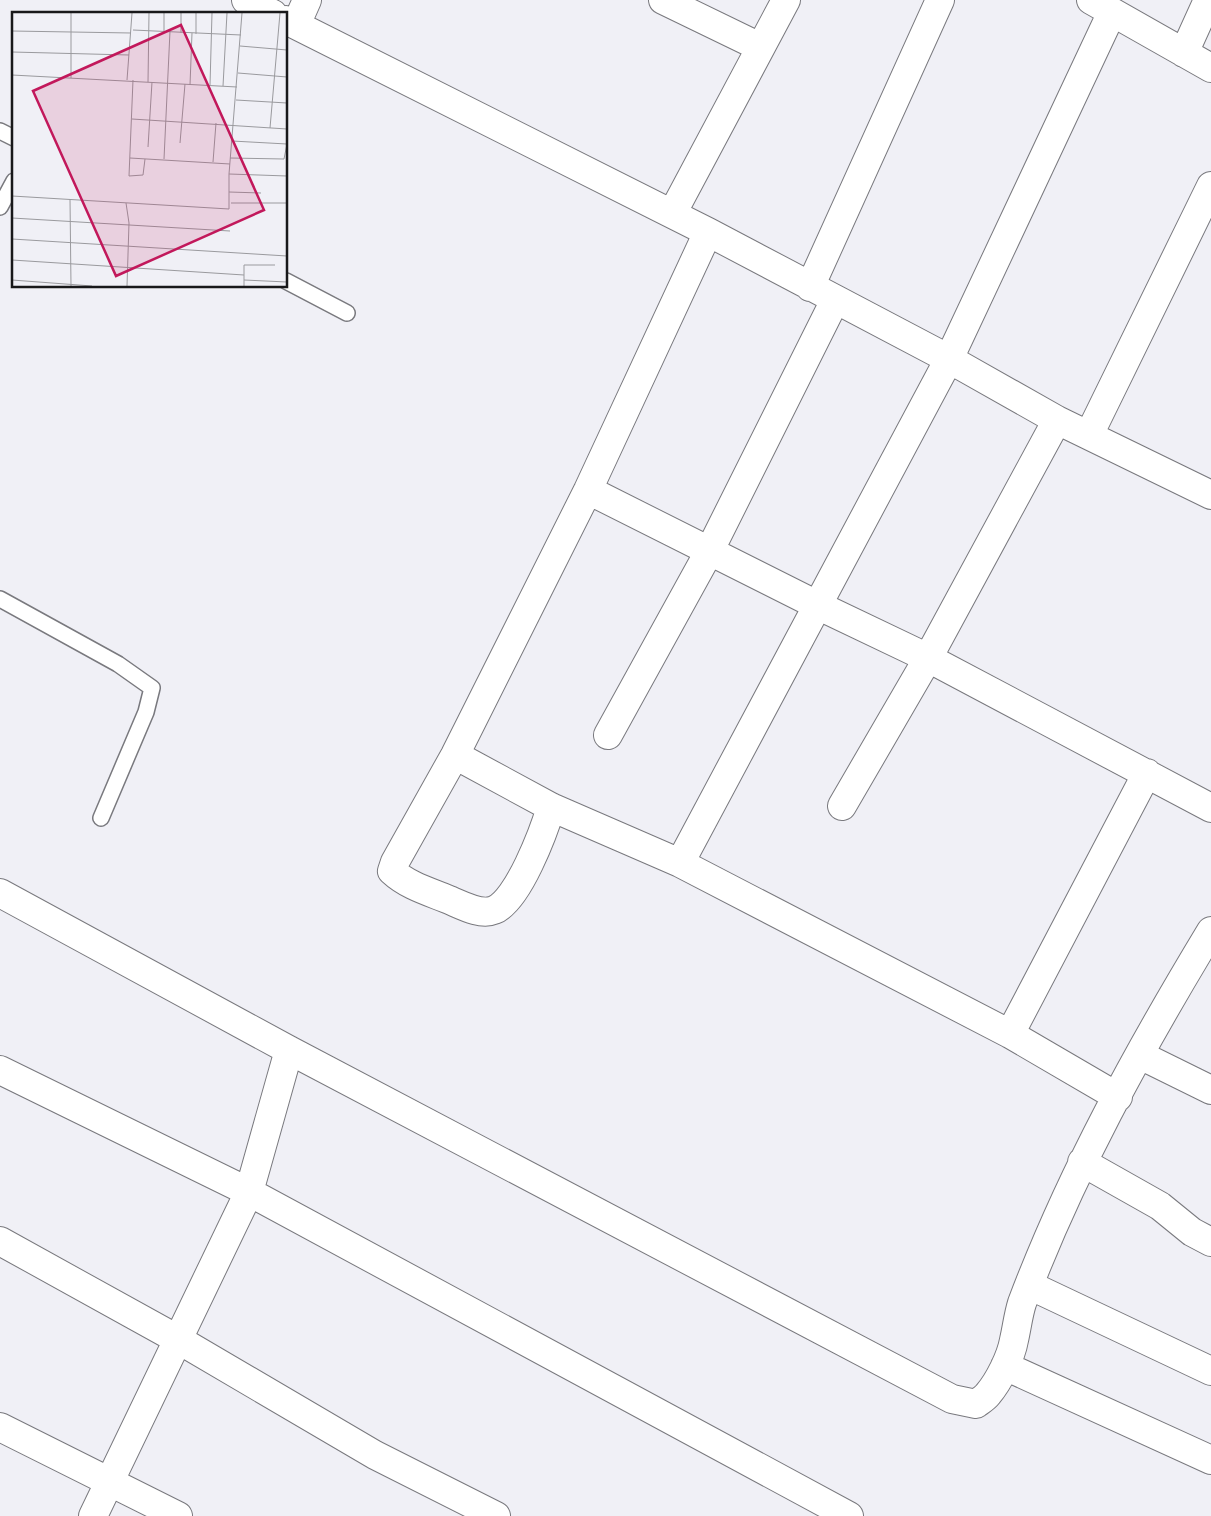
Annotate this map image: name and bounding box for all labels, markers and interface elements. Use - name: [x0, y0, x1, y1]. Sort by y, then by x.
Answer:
- inset map: [12, 12, 288, 288]

